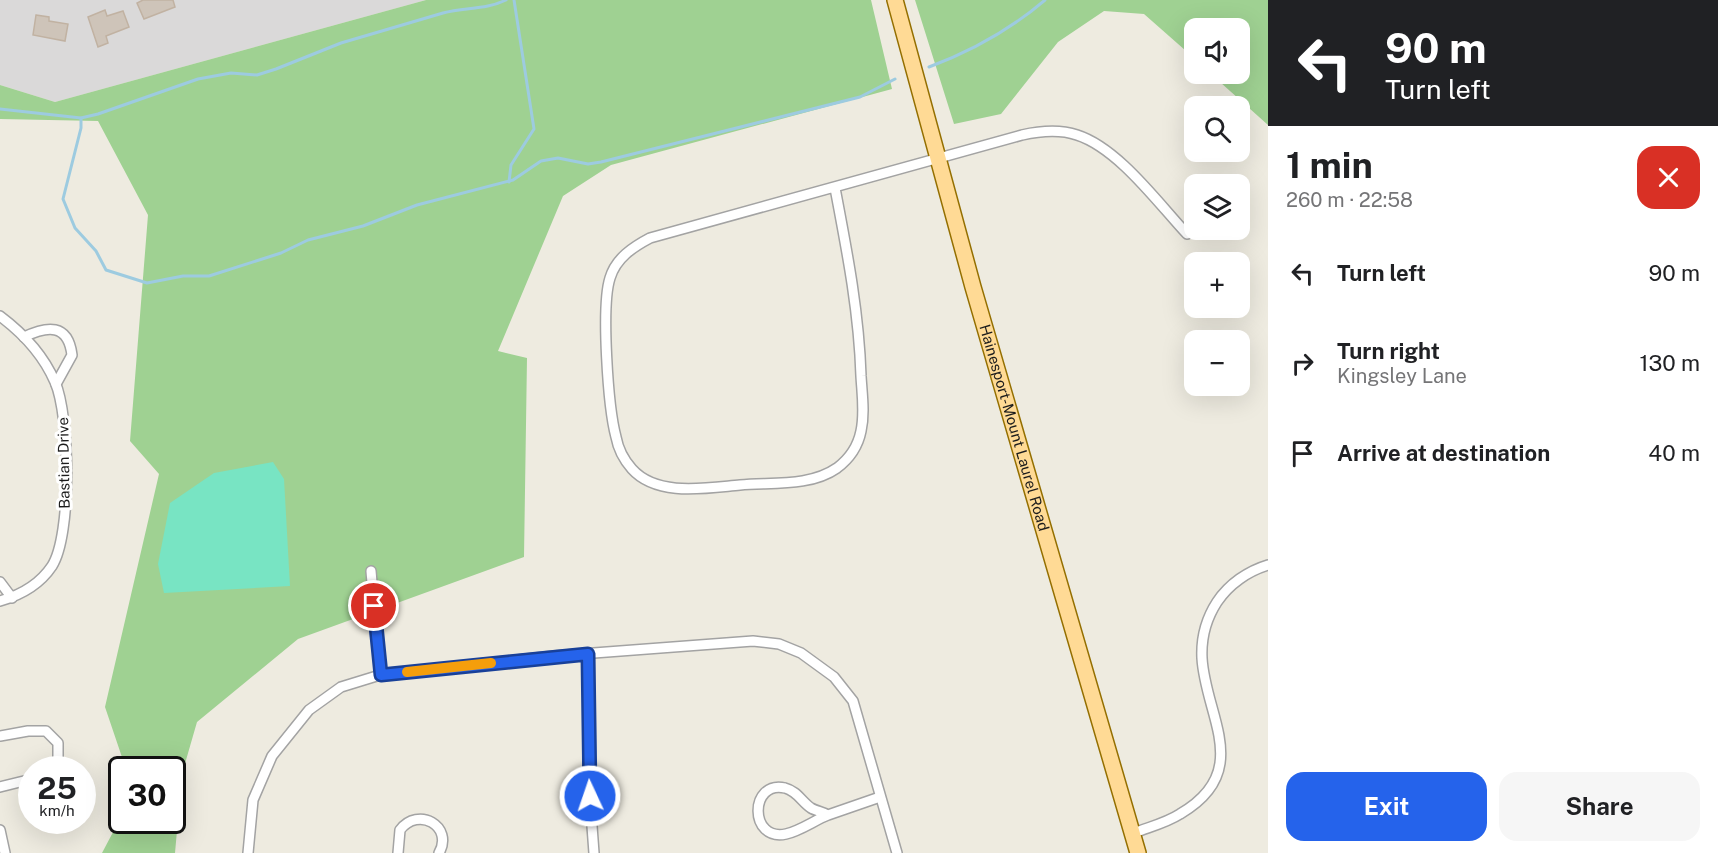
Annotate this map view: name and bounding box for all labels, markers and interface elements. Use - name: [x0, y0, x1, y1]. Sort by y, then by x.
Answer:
- map controls: [1184, 18, 1250, 396]
- button: sound: [1184, 18, 1250, 84]
- text: 90 m: [1385, 23, 1487, 72]
- icon: left: [1286, 24, 1364, 102]
- text: Turn left: [1385, 73, 1491, 105]
- button: search: [1184, 96, 1250, 162]
- text: 1 min: [1286, 144, 1373, 186]
- button: close: [1637, 146, 1700, 209]
- button: layers: [1184, 174, 1250, 240]
- text: 260 m · 22:58: [1286, 188, 1413, 212]
- button: +: [1184, 252, 1250, 318]
- icon: left: [1286, 257, 1319, 290]
- text: Turn left: [1337, 260, 1426, 286]
- text: 90 m: [1649, 260, 1700, 286]
- street label: Hainesport-Mount Laurel Road: [976, 322, 1053, 533]
- button: −: [1184, 330, 1250, 396]
- text: Turn right: [1337, 338, 1440, 364]
- icon: right: [1286, 347, 1319, 380]
- text: 130 m: [1639, 350, 1700, 376]
- text: Kingsley Lane: [1337, 364, 1467, 388]
- street label: Bastian Drive: [54, 417, 73, 509]
- icon: arrive: [1286, 437, 1319, 470]
- text: Arrive at destination: [1337, 440, 1550, 466]
- text: 40 m: [1648, 440, 1700, 466]
- pin: [348, 580, 399, 631]
- icon: arrive: [357, 589, 390, 622]
- speed limit sign: 30: [108, 756, 186, 834]
- position arrow: [558, 764, 622, 828]
- text: 25: [37, 770, 77, 806]
- button: Exit: [1286, 772, 1487, 841]
- button: Share: [1499, 772, 1700, 841]
- text: km/h: [39, 802, 75, 819]

